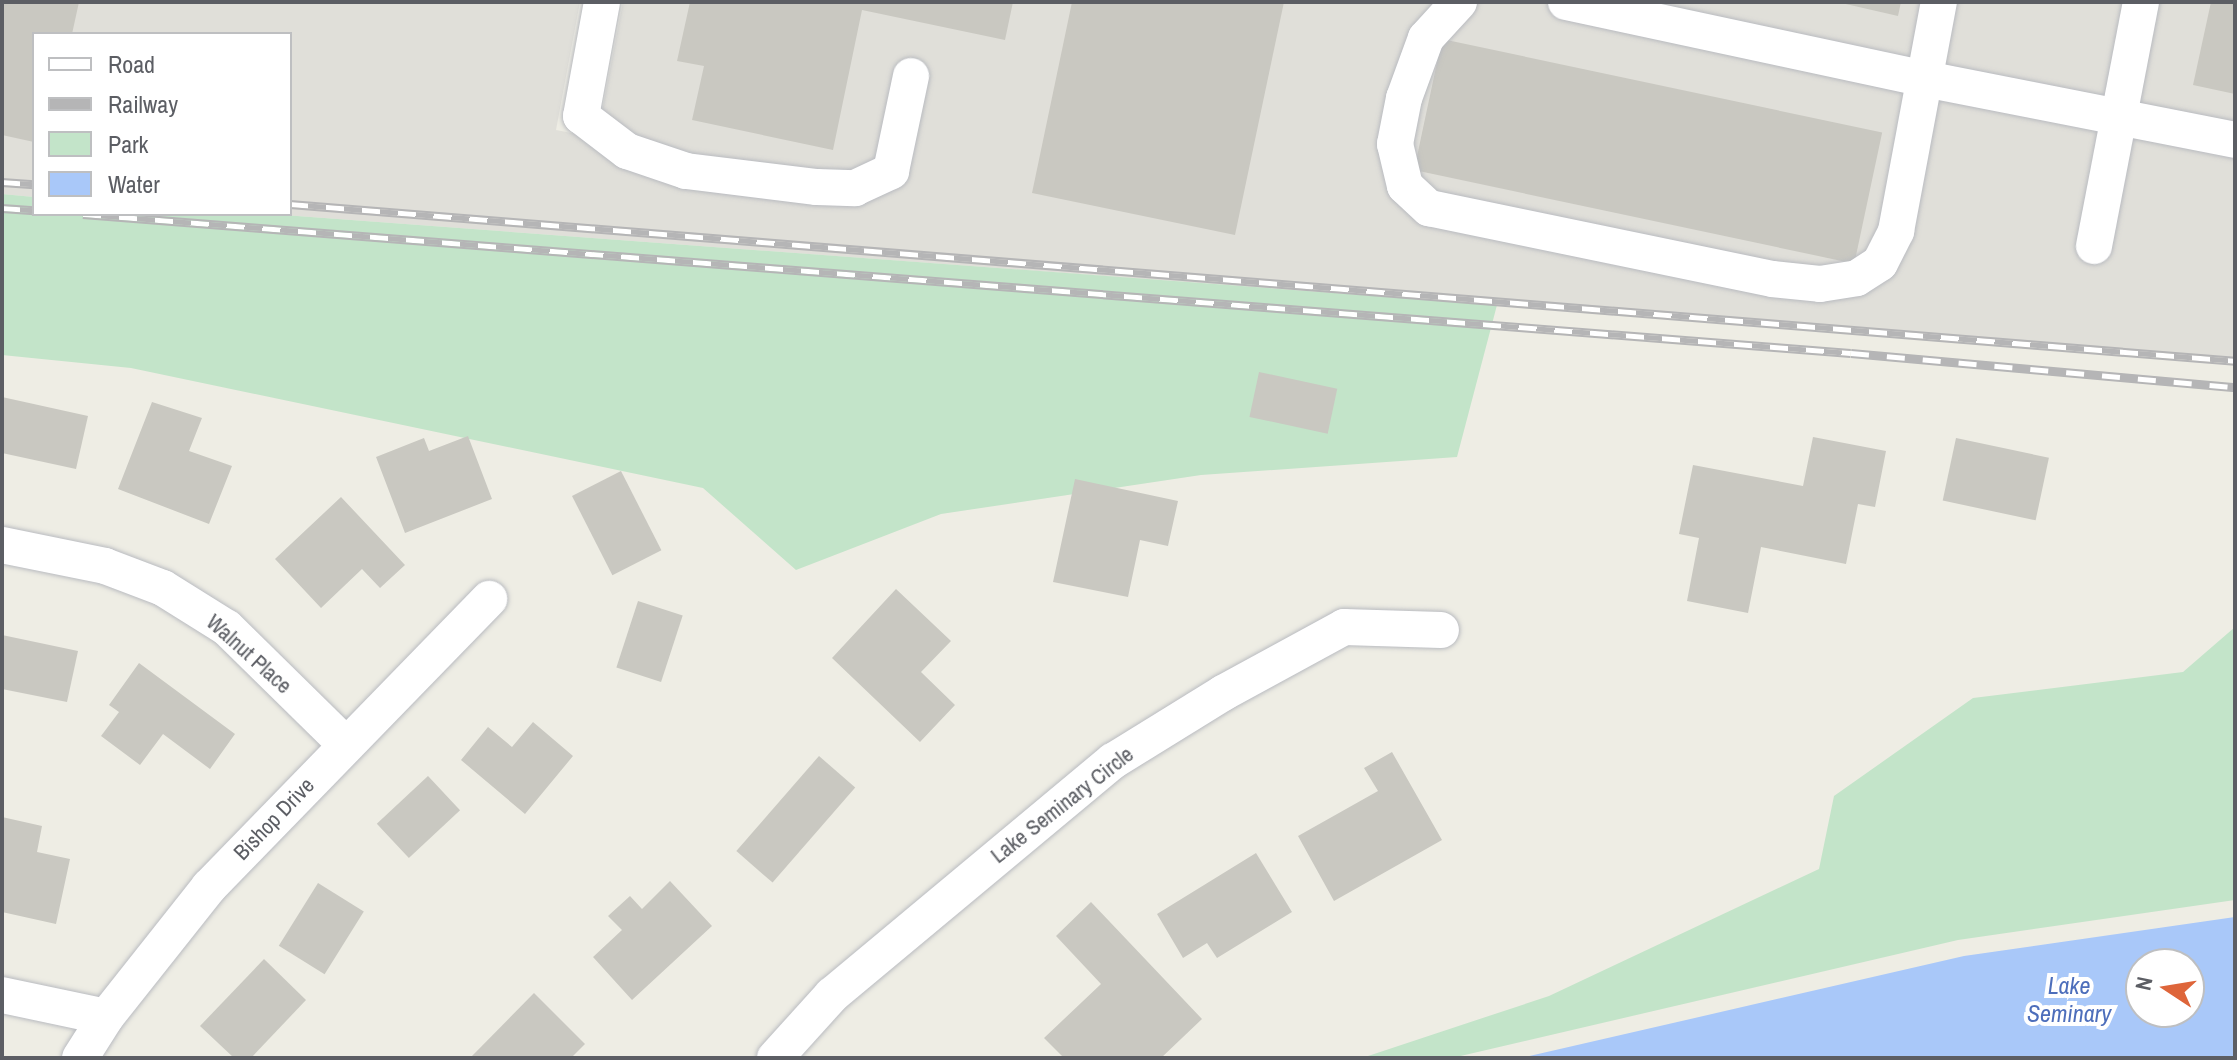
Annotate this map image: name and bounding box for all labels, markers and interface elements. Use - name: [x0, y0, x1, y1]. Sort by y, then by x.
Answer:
- legend: [32, 32, 292, 216]
- text: Road: [108, 48, 155, 80]
- text: Railway: [108, 88, 178, 120]
- text: Park: [108, 128, 148, 160]
- text: Water: [108, 168, 160, 200]
- street label: Walnut Place: [201, 609, 297, 699]
- street label: Lake Seminary Circle: [986, 741, 1138, 869]
- street label: Bishop Drive: [228, 772, 320, 866]
- north arrow: [2125, 948, 2205, 1028]
- water label: Lake Seminary: [2027, 972, 2111, 1028]
- text: N: [2127, 974, 2160, 993]

